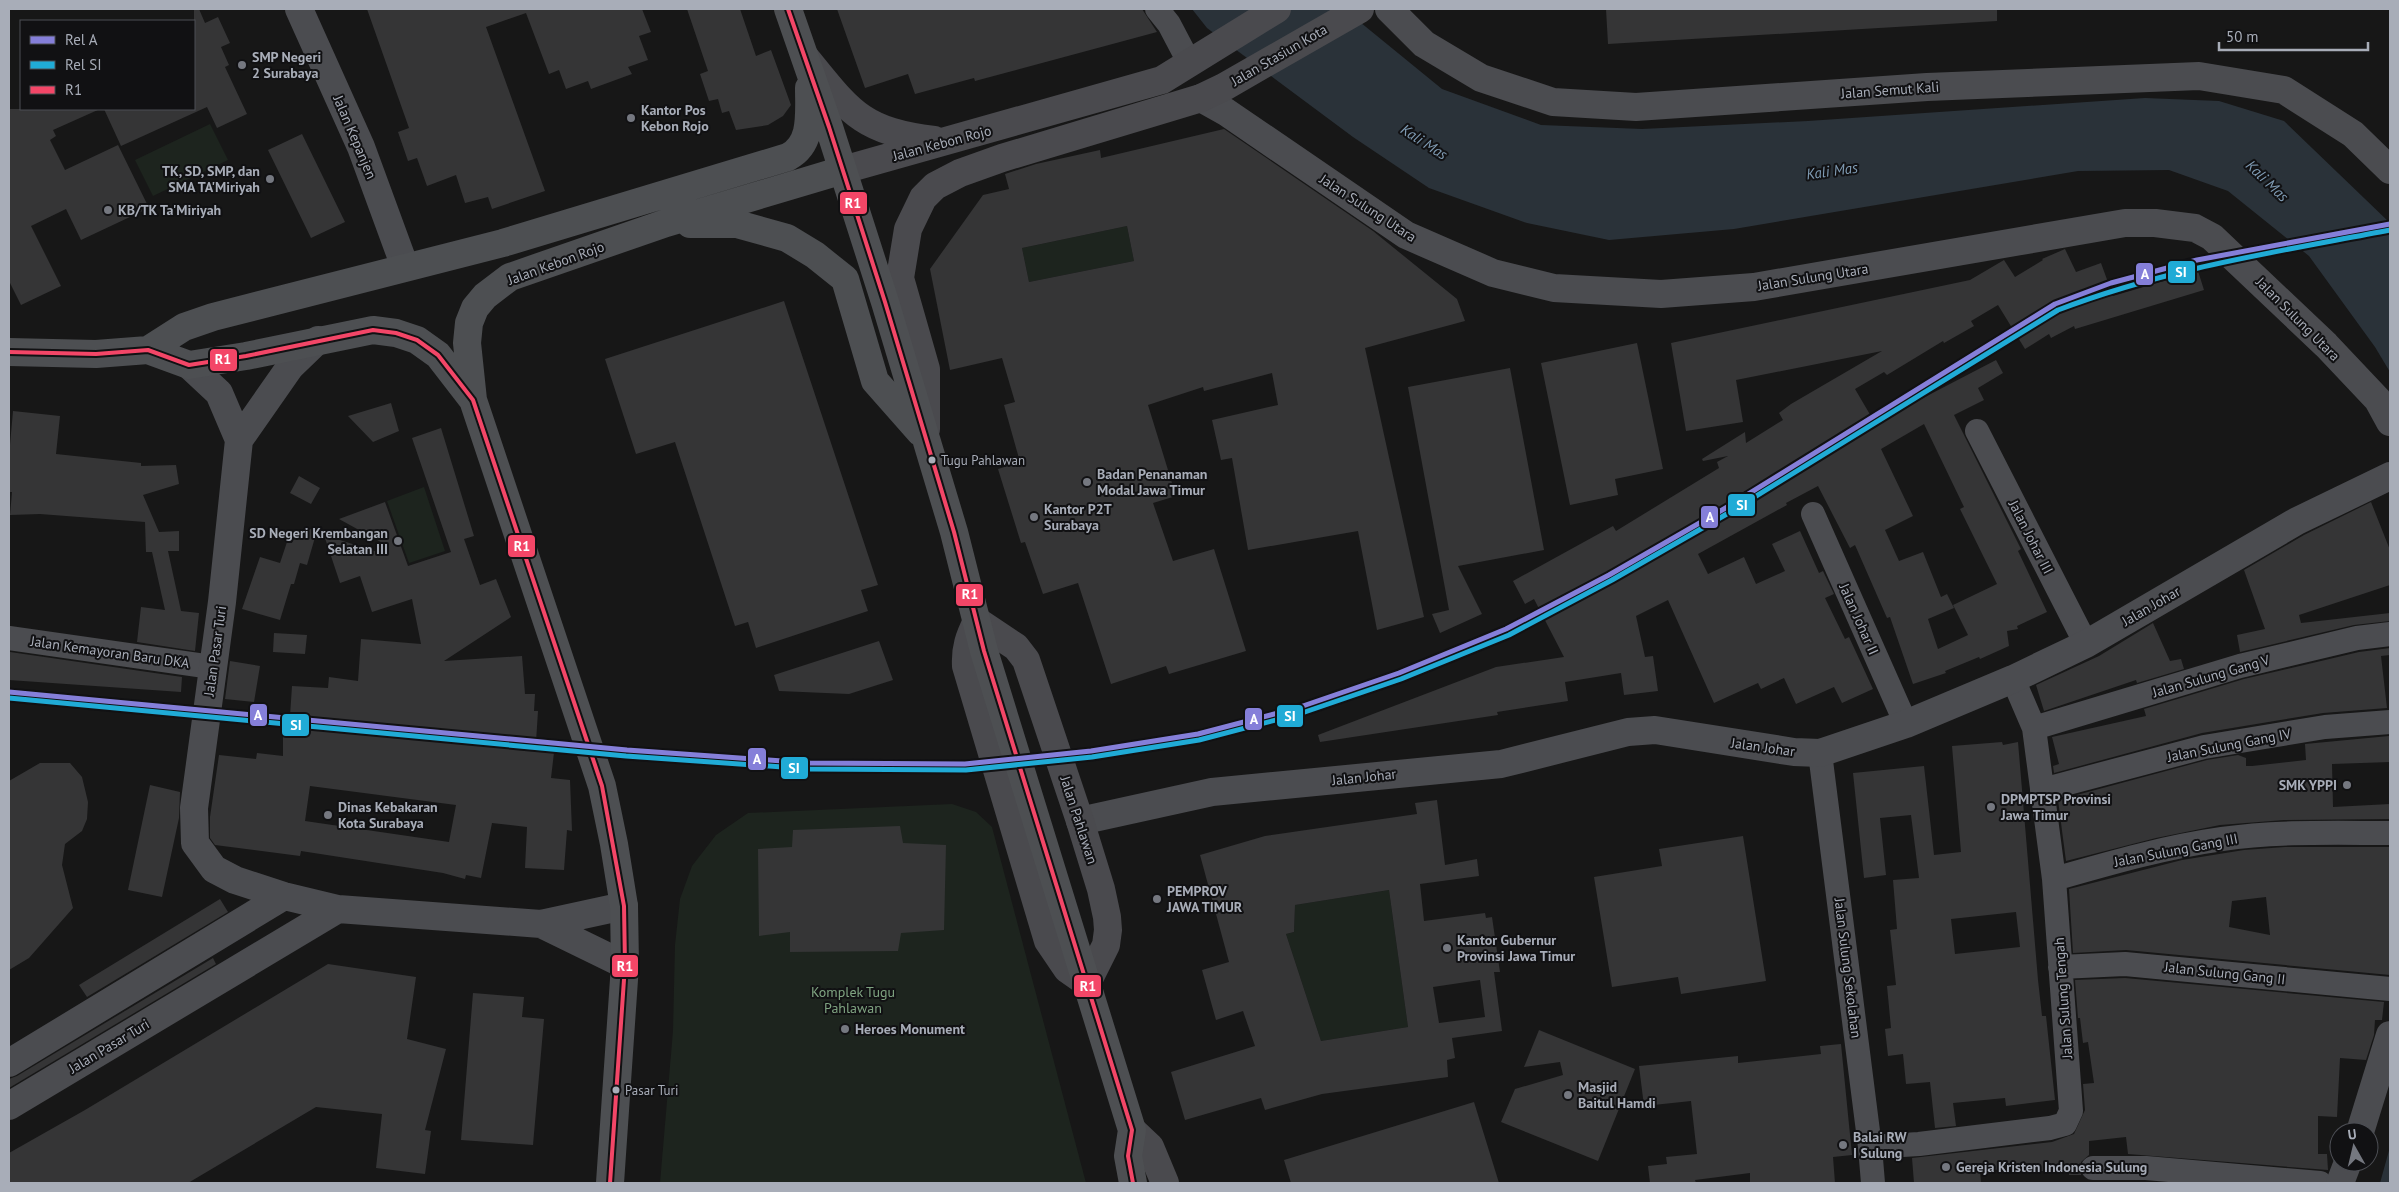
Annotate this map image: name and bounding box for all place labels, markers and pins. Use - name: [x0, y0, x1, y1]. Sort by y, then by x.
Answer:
- place label: SMP Negeri 2 Surabaya: [252, 48, 321, 82]
- marker: SMP Negeri 2 Surabaya: [236, 59, 248, 71]
- place label: Kantor Pos Kebon Rojo: [641, 101, 709, 135]
- marker: Kantor Pos Kebon Rojo: [625, 112, 637, 124]
- place label: TK, SD, SMP, dan SMA TA'Miriyah: [162, 162, 260, 196]
- marker: TK, SD, SMP, dan SMA TA'Miriyah: [264, 173, 276, 185]
- place label: KB/TK Ta'Miriyah: [118, 201, 221, 219]
- marker: KB/TK Ta'Miriyah: [102, 204, 114, 216]
- place label: Tugu Pahlawan: [941, 452, 1025, 469]
- marker: Tugu Pahlawan: [927, 455, 937, 465]
- place label: Badan Penanaman Modal Jawa Timur: [1097, 465, 1208, 499]
- marker: Badan Penanaman Modal Jawa Timur: [1081, 476, 1093, 488]
- place label: Kantor P2T Surabaya: [1044, 500, 1112, 534]
- marker: Kantor P2T Surabaya: [1028, 511, 1040, 523]
- place label: SD Negeri Krembangan Selatan III: [249, 524, 388, 558]
- marker: SD Negeri Krembangan Selatan III: [392, 535, 404, 547]
- place label: SMK YPPI: [2279, 776, 2337, 794]
- marker: SMK YPPI: [2341, 779, 2353, 791]
- place label: DPMPTSP Provinsi Jawa Timur: [2000, 790, 2111, 824]
- place label: Dinas Kebakaran Kota Surabaya: [338, 798, 438, 832]
- marker: DPMPTSP Provinsi Jawa Timur: [1985, 801, 1997, 813]
- marker: Dinas Kebakaran Kota Surabaya: [322, 809, 334, 821]
- place label: PEMPROV JAWA TIMUR: [1166, 882, 1243, 916]
- marker: PEMPROV JAWA TIMUR: [1151, 893, 1163, 905]
- place label: Kantor Gubernur Provinsi Jawa Timur: [1457, 931, 1575, 965]
- marker: Kantor Gubernur Provinsi Jawa Timur: [1441, 942, 1453, 954]
- place label: Heroes Monument: [855, 1020, 965, 1038]
- marker: Heroes Monument: [839, 1023, 851, 1035]
- place label: Masjid Baitul Hamdi: [1578, 1078, 1656, 1112]
- place label: Pasar Turi: [625, 1082, 678, 1099]
- marker: Pasar Turi: [611, 1085, 621, 1095]
- marker: Masjid Baitul Hamdi: [1562, 1089, 1574, 1101]
- place label: Balai RW I Sulung: [1853, 1128, 1907, 1162]
- marker: Balai RW I Sulung: [1837, 1139, 1849, 1151]
- place label: Gereja Kristen Indonesia Sulung: [1956, 1158, 2147, 1176]
- marker: Gereja Kristen Indonesia Sulung: [1940, 1161, 1952, 1173]

